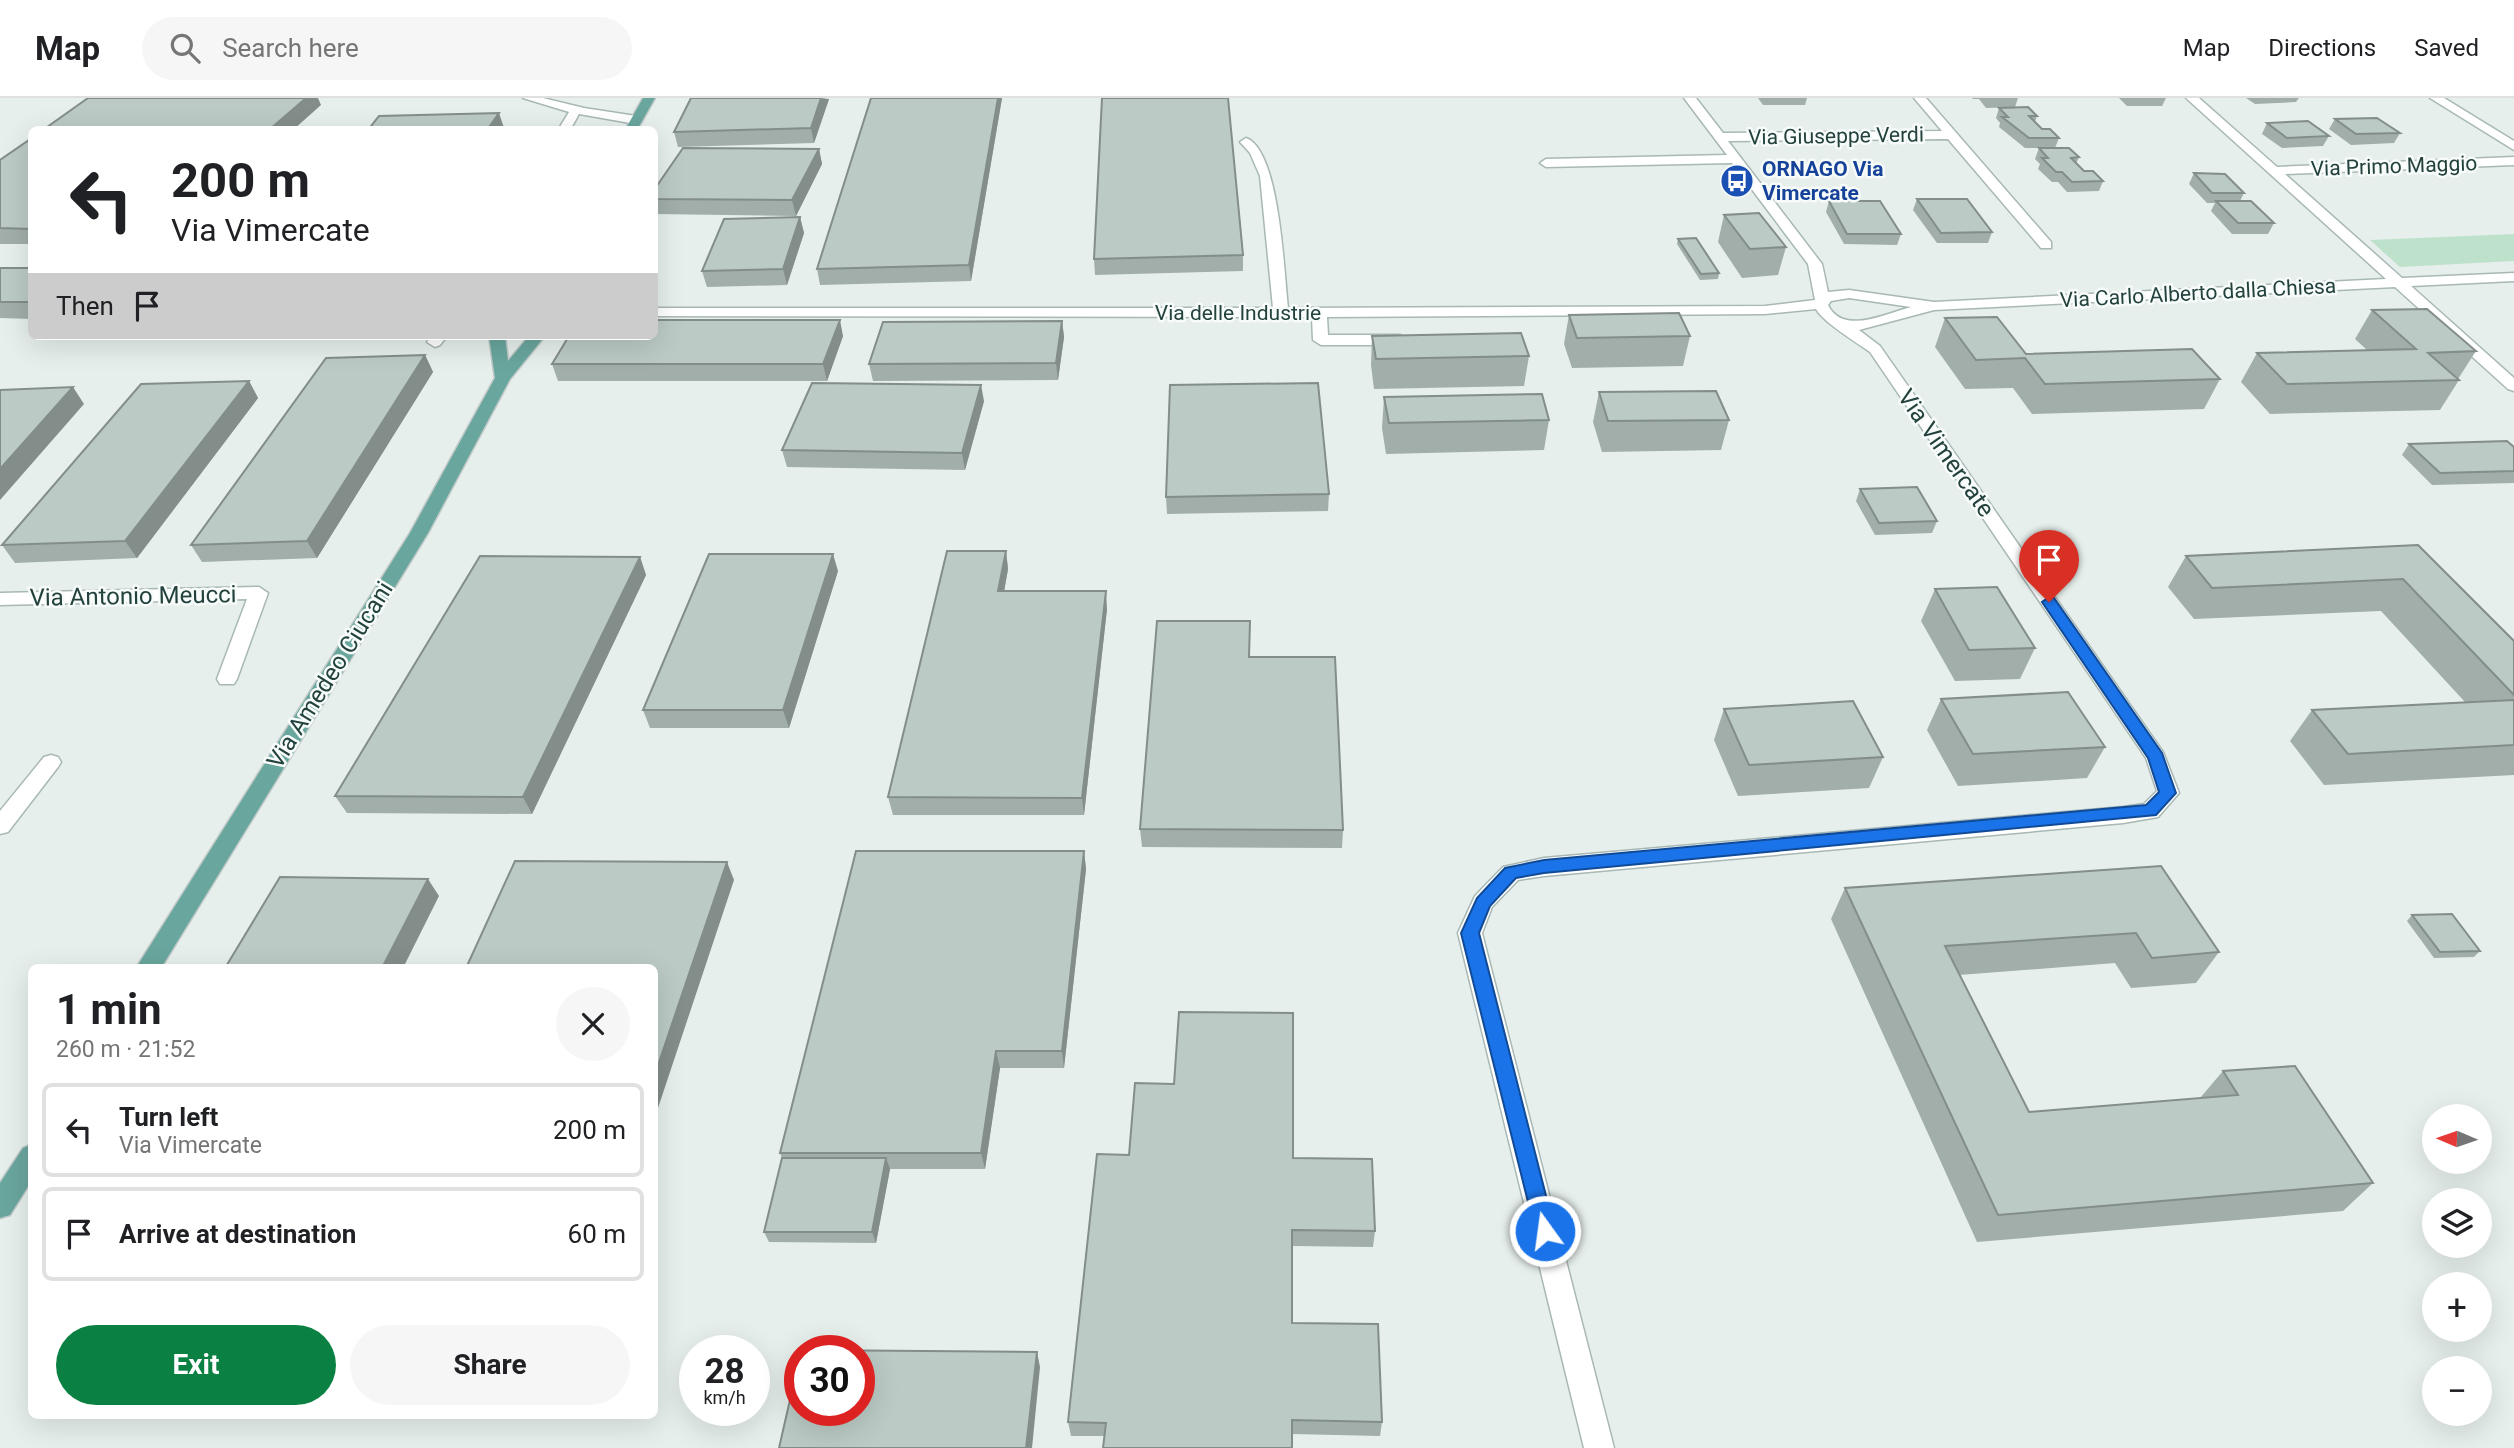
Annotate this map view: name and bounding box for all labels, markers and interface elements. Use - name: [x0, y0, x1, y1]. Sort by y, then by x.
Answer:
- search box: [142, 17, 632, 80]
- text: Map: [35, 29, 100, 68]
- icon: search: [166, 29, 204, 67]
- text: Search here: [222, 33, 359, 63]
- text: Map: [2183, 34, 2230, 62]
- text: Directions: [2268, 34, 2376, 62]
- text: Saved: [2414, 34, 2479, 62]
- street label: Via Giuseppe Verdi: [1748, 122, 1924, 150]
- street label: Via Primo Maggio: [2310, 151, 2478, 181]
- text: 200 m: [171, 152, 310, 209]
- icon: left: [56, 154, 147, 245]
- place label: ORNAGO Via Vimercate: [1762, 157, 1883, 205]
- bus stop icon: ORNAGO Via Vimercate: [1718, 162, 1756, 200]
- text: Via Vimercate: [171, 211, 370, 249]
- street label: Via Carlo Alberto dalla Chiesa: [2059, 274, 2337, 312]
- icon: arrive: [128, 287, 166, 325]
- text: Then: [56, 291, 114, 321]
- street label: Via delle Industrie: [1155, 301, 1321, 325]
- street label: Via Vimercate: [1892, 384, 2000, 522]
- pin: [2019, 530, 2079, 602]
- icon: arrive: [2030, 541, 2068, 579]
- street label: Via Amedeo Ciucani: [261, 576, 399, 774]
- street label: Via Antonio Meucci: [29, 580, 237, 612]
- text: 1 min: [56, 985, 162, 1034]
- button: close: [556, 987, 630, 1061]
- text: 260 m · 21:52: [56, 1036, 195, 1063]
- text: Turn left: [119, 1102, 218, 1132]
- north arrow: [2422, 1104, 2492, 1174]
- map controls: [2422, 1104, 2492, 1426]
- icon: left: [60, 1111, 98, 1149]
- text: 200 m: [553, 1115, 626, 1145]
- text: Via Vimercate: [119, 1132, 262, 1159]
- button: layers: [2422, 1188, 2492, 1258]
- position arrow: [1508, 1194, 1582, 1268]
- icon: arrive: [60, 1215, 98, 1253]
- text: Arrive at destination: [119, 1219, 356, 1249]
- text: 60 m: [568, 1219, 626, 1249]
- button: +: [2422, 1272, 2492, 1342]
- button: Exit: [56, 1325, 336, 1405]
- button: Share: [350, 1325, 630, 1405]
- speed limit sign: 30: [784, 1335, 875, 1426]
- text: 28: [704, 1351, 745, 1392]
- button: −: [2422, 1356, 2492, 1426]
- text: km/h: [703, 1387, 746, 1408]

